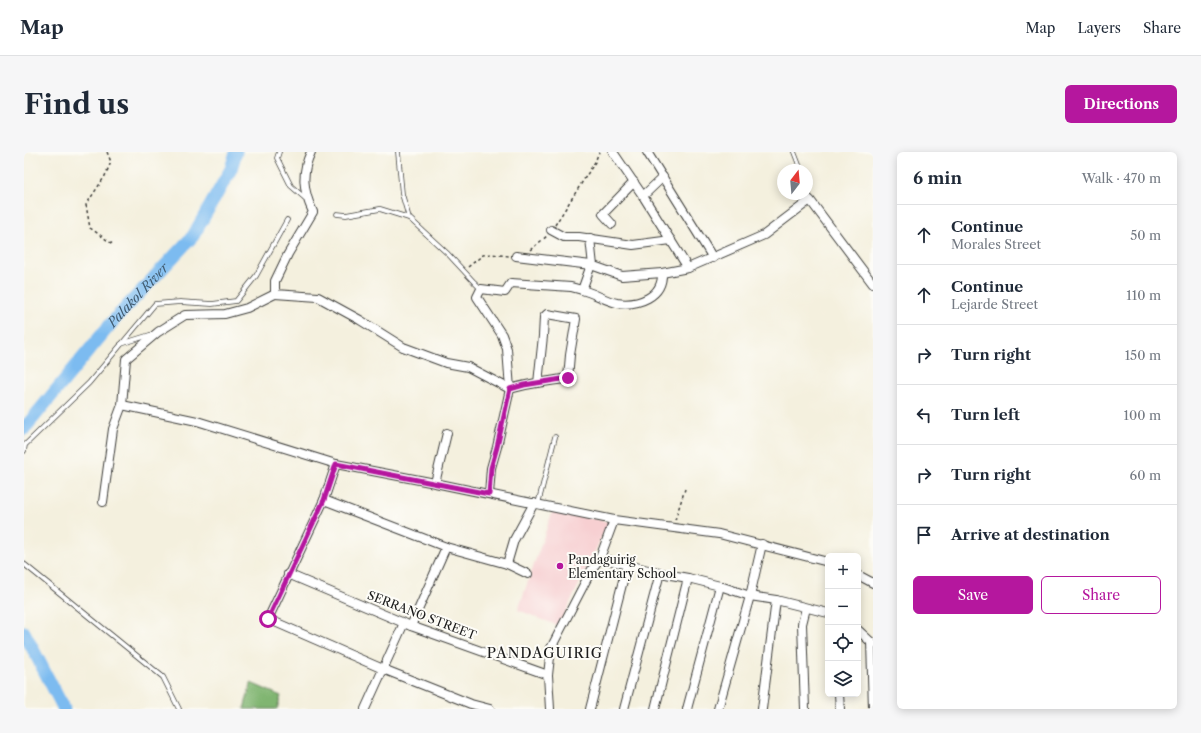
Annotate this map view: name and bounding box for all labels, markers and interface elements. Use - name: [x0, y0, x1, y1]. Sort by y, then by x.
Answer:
- text: Map: [20, 16, 64, 39]
- text: Map: [1025, 19, 1055, 37]
- text: Layers: [1077, 19, 1121, 37]
- text: Share: [1143, 19, 1181, 37]
- button: Directions: [1065, 85, 1177, 123]
- text: Find us: [24, 87, 129, 121]
- north arrow: [777, 164, 813, 200]
- text: 6 min: [913, 168, 962, 188]
- text: Walk · 470 m: [1082, 170, 1161, 186]
- text: Continue: [951, 217, 1023, 236]
- icon: ahead: [913, 224, 935, 246]
- text: 50 m: [1130, 227, 1161, 243]
- text: Morales Street: [951, 236, 1041, 252]
- water label: Palakol River: [103, 259, 172, 331]
- text: Continue: [951, 277, 1023, 296]
- icon: ahead: [913, 284, 935, 306]
- text: 110 m: [1126, 287, 1161, 303]
- text: Lejarde Street: [951, 296, 1038, 312]
- icon: right: [913, 344, 935, 366]
- text: Turn right: [951, 345, 1031, 364]
- text: 150 m: [1125, 347, 1161, 363]
- route end: [559, 369, 577, 387]
- icon: left: [913, 404, 935, 426]
- text: Turn left: [951, 405, 1020, 424]
- text: 100 m: [1123, 407, 1161, 423]
- icon: right: [913, 464, 935, 486]
- text: Turn right: [951, 465, 1031, 484]
- text: 60 m: [1130, 467, 1161, 483]
- icon: arrive: [913, 524, 935, 546]
- text: Arrive at destination: [951, 525, 1110, 544]
- place label: Pandaguirig Elementary School: [568, 552, 677, 581]
- map controls: [825, 553, 861, 697]
- button: +: [825, 553, 861, 589]
- marker: Pandaguirig Elementary School: [555, 561, 565, 571]
- button: Save: [913, 576, 1033, 614]
- button: Share: [1041, 576, 1161, 614]
- street label: SERRANO STREET: [365, 587, 479, 643]
- button: −: [825, 589, 861, 625]
- route start: [259, 610, 277, 628]
- button: locate: [825, 625, 861, 661]
- district label: PANDAGUIRIG: [487, 644, 603, 662]
- button: layers: [825, 661, 861, 697]

